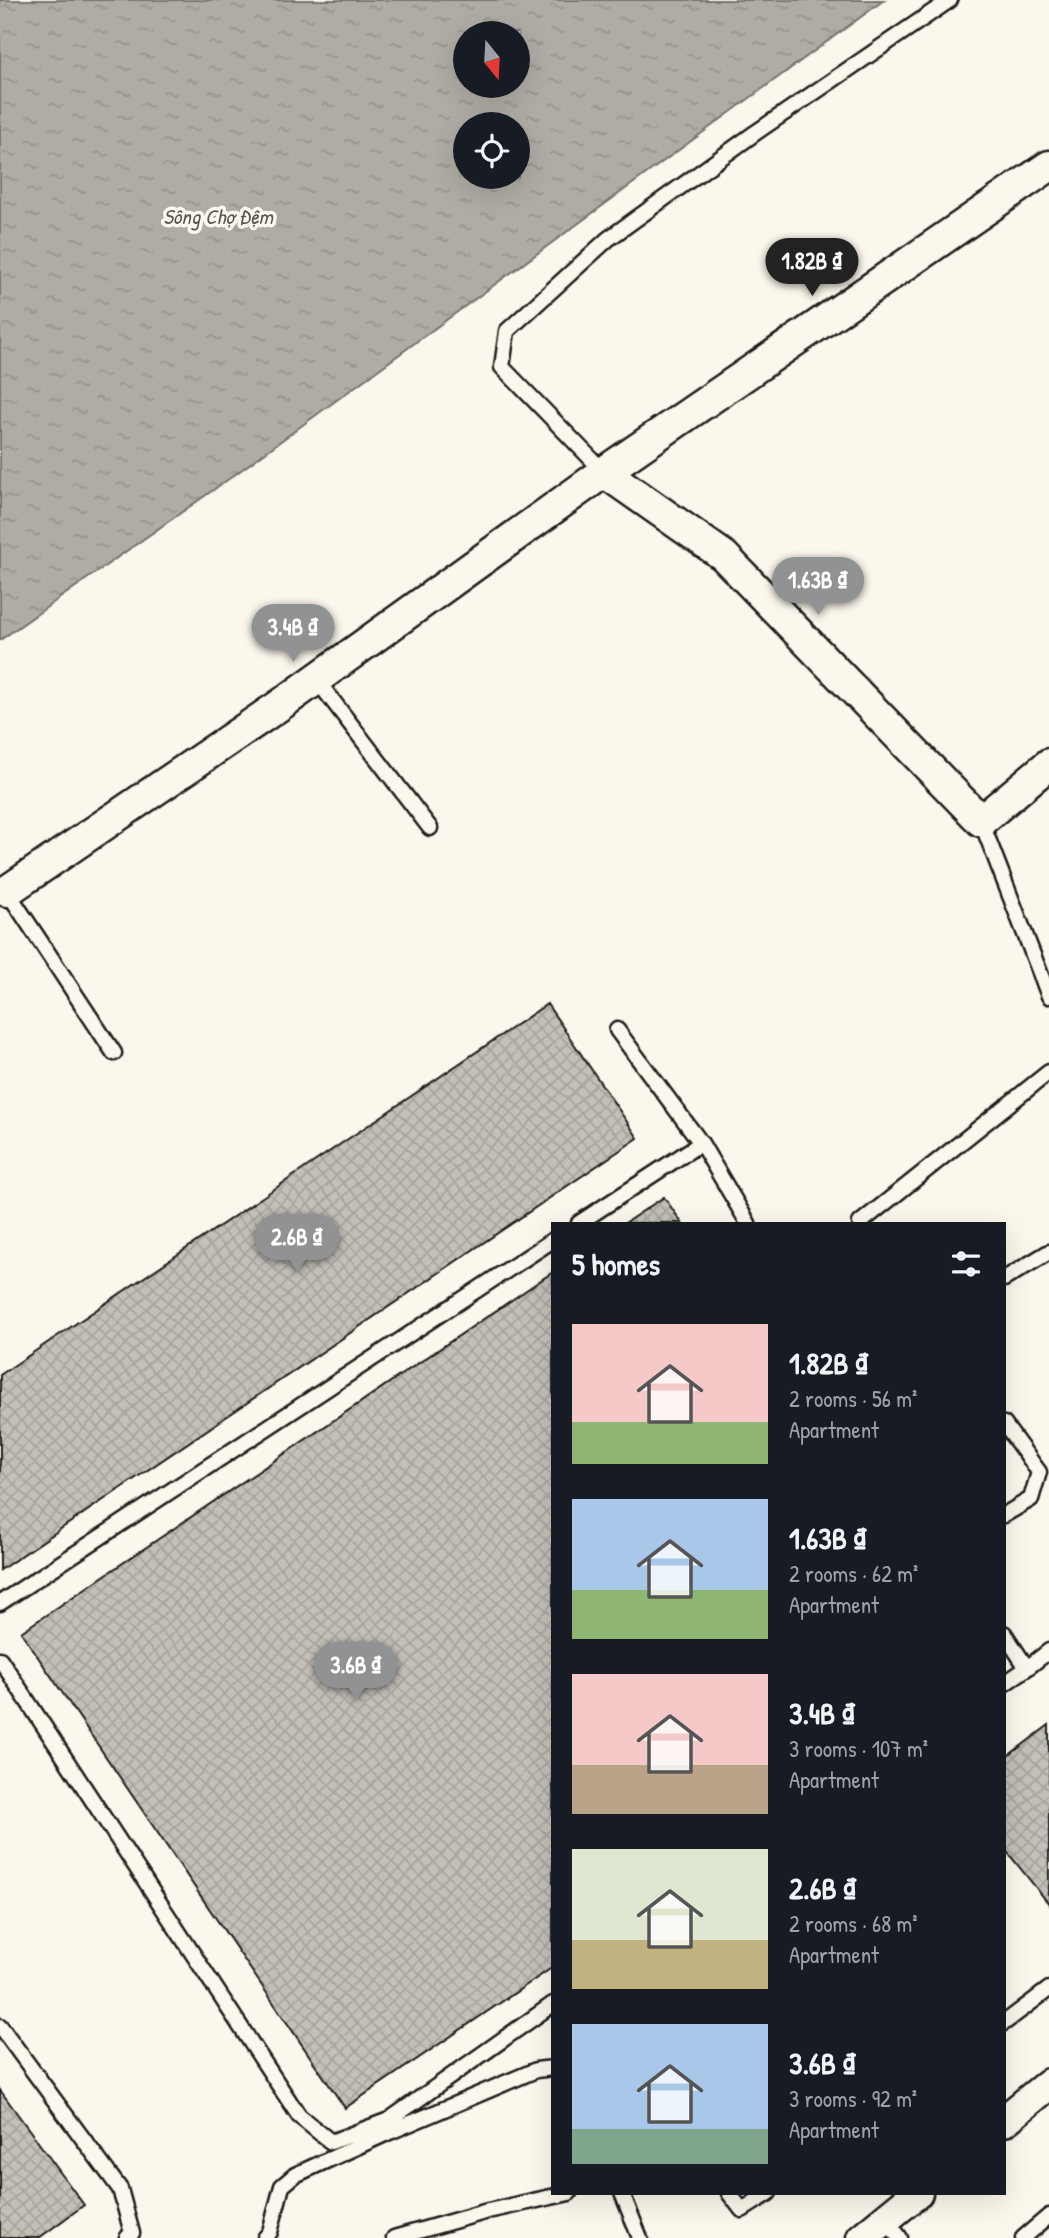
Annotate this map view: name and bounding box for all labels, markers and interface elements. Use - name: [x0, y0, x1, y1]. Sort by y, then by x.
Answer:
- north arrow: [453, 21, 530, 98]
- map controls: [453, 21, 530, 189]
- button: locate: [453, 112, 530, 189]
- water label: Sông Chợ Đệm: [163, 202, 274, 231]
- pin: 1.82B ₫: [747, 238, 877, 298]
- text: 1.82B ₫: [781, 245, 843, 276]
- pin: 1.63B ₫: [753, 558, 883, 617]
- text: 1.63B ₫: [788, 564, 848, 595]
- pin: 3.4B ₫: [236, 604, 350, 664]
- text: 3.4B ₫: [268, 611, 318, 642]
- pin: 2.6B ₫: [240, 1214, 354, 1274]
- text: 2.6B ₫: [271, 1221, 323, 1252]
- text: 5 homes: [572, 1244, 660, 1284]
- icon: filters: [947, 1245, 985, 1283]
- text: 1.82B ₫: [789, 1343, 869, 1383]
- icon: home: [628, 1352, 712, 1436]
- text: 2 rooms · 56 m²: [789, 1383, 917, 1414]
- text: Apartment: [789, 1414, 879, 1445]
- text: 1.63B ₫: [789, 1518, 867, 1558]
- icon: home: [628, 1527, 712, 1611]
- text: 2 rooms · 62 m²: [789, 1558, 918, 1589]
- text: Apartment: [789, 1589, 879, 1620]
- pin: 3.6B ₫: [299, 1642, 413, 1702]
- text: 3.6B ₫: [330, 1649, 382, 1680]
- text: 3.4B ₫: [789, 1693, 855, 1733]
- icon: home: [628, 1702, 712, 1786]
- text: 3 rooms · 107 m²: [789, 1733, 928, 1764]
- text: Apartment: [789, 1764, 879, 1795]
- text: 2.6B ₫: [789, 1868, 857, 1908]
- icon: home: [628, 1877, 712, 1961]
- text: 2 rooms · 68 m²: [789, 1908, 917, 1939]
- text: Apartment: [789, 1939, 879, 1970]
- text: 3.6B ₫: [789, 2043, 856, 2083]
- icon: home: [628, 2052, 712, 2136]
- text: 3 rooms · 92 m²: [789, 2083, 917, 2114]
- text: Apartment: [789, 2114, 879, 2145]

